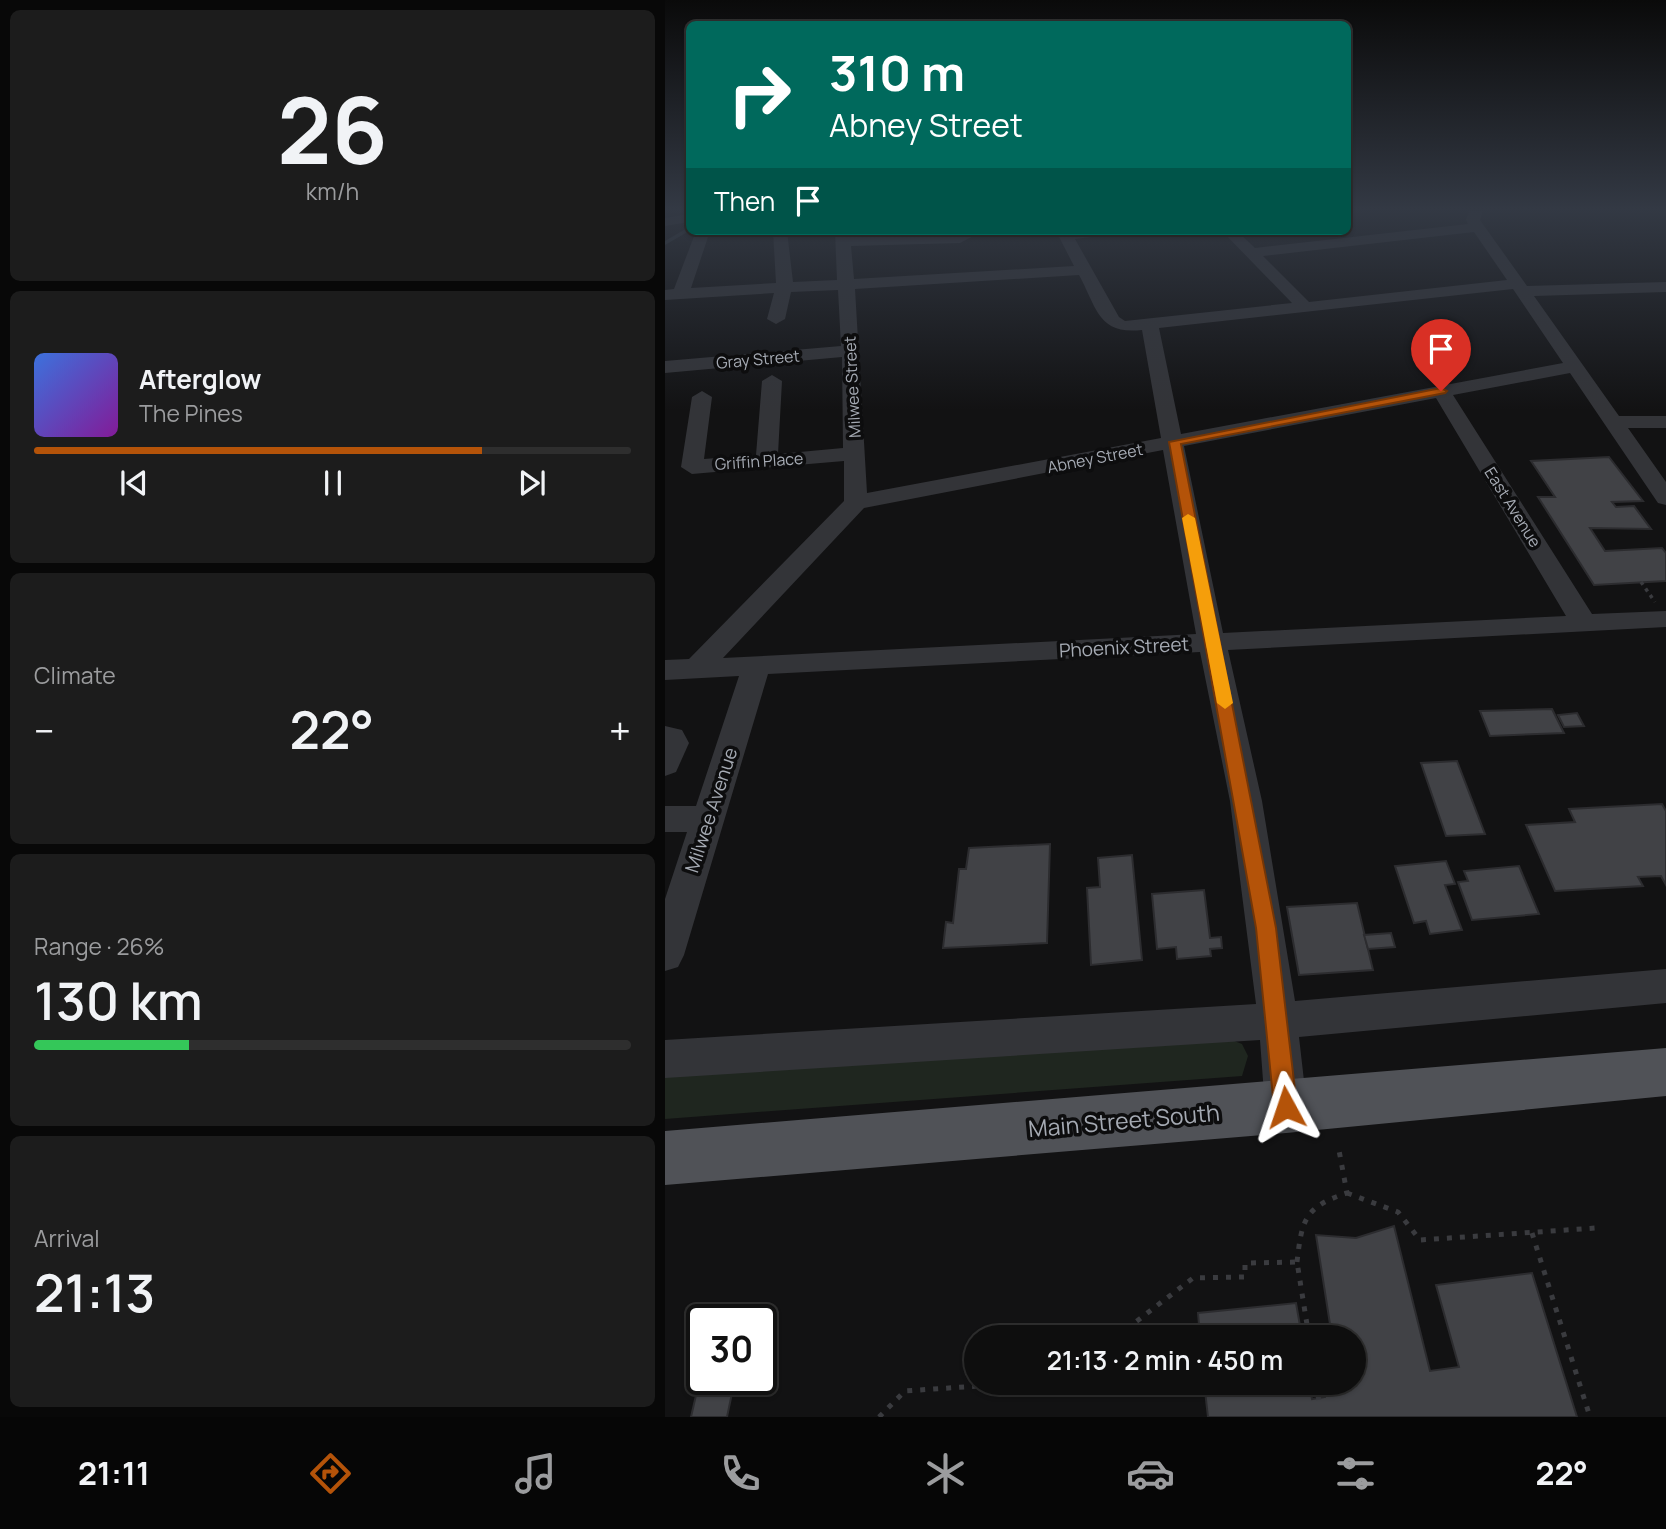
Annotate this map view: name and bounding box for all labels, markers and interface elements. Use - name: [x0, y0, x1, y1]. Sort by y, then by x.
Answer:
- text: 310 m: [829, 39, 965, 106]
- icon: right: [714, 49, 805, 140]
- text: 26: [277, 67, 388, 191]
- text: Abney Street: [829, 103, 1023, 147]
- text: km/h: [306, 175, 359, 207]
- icon: arrive: [789, 182, 827, 220]
- text: Then: [714, 183, 775, 219]
- pin: [1411, 319, 1471, 391]
- icon: arrive: [1422, 330, 1460, 368]
- street label: Milwee Street: [838, 336, 866, 438]
- street label: Gray Street: [715, 344, 801, 374]
- text: Afterglow: [139, 361, 261, 397]
- text: The Pines: [139, 397, 243, 429]
- street label: Abney Street: [1045, 438, 1145, 478]
- street label: Griffin Place: [714, 447, 804, 475]
- street label: East Avenue: [1480, 463, 1546, 551]
- icon: previous: [115, 464, 153, 502]
- icon: pause: [314, 464, 352, 502]
- icon: next: [513, 464, 551, 502]
- street label: Phoenix Street: [1058, 631, 1190, 663]
- text: Climate: [34, 659, 116, 691]
- text: 22°: [290, 694, 374, 765]
- text: −: [34, 704, 55, 756]
- text: +: [609, 704, 631, 756]
- street label: Milwee Avenue: [679, 744, 743, 876]
- text: Range · 26%: [34, 930, 165, 962]
- text: 130 km: [34, 965, 203, 1036]
- position arrow: [1249, 1070, 1323, 1144]
- street label: Main Street South: [1027, 1096, 1221, 1144]
- text: Arrival: [34, 1222, 100, 1254]
- text: 21:13: [34, 1257, 155, 1328]
- speed limit sign: 30: [686, 1304, 777, 1395]
- text: 21:13 · 2 min · 450 m: [1047, 1342, 1283, 1378]
- icon: directions: [306, 1449, 355, 1498]
- icon: music: [511, 1449, 560, 1498]
- icon: phone: [716, 1449, 765, 1498]
- icon: climate: [921, 1449, 970, 1498]
- icon: car: [1126, 1449, 1175, 1498]
- icon: filters: [1331, 1449, 1380, 1498]
- text: 21:11: [78, 1451, 150, 1495]
- text: 22°: [1535, 1451, 1588, 1495]

